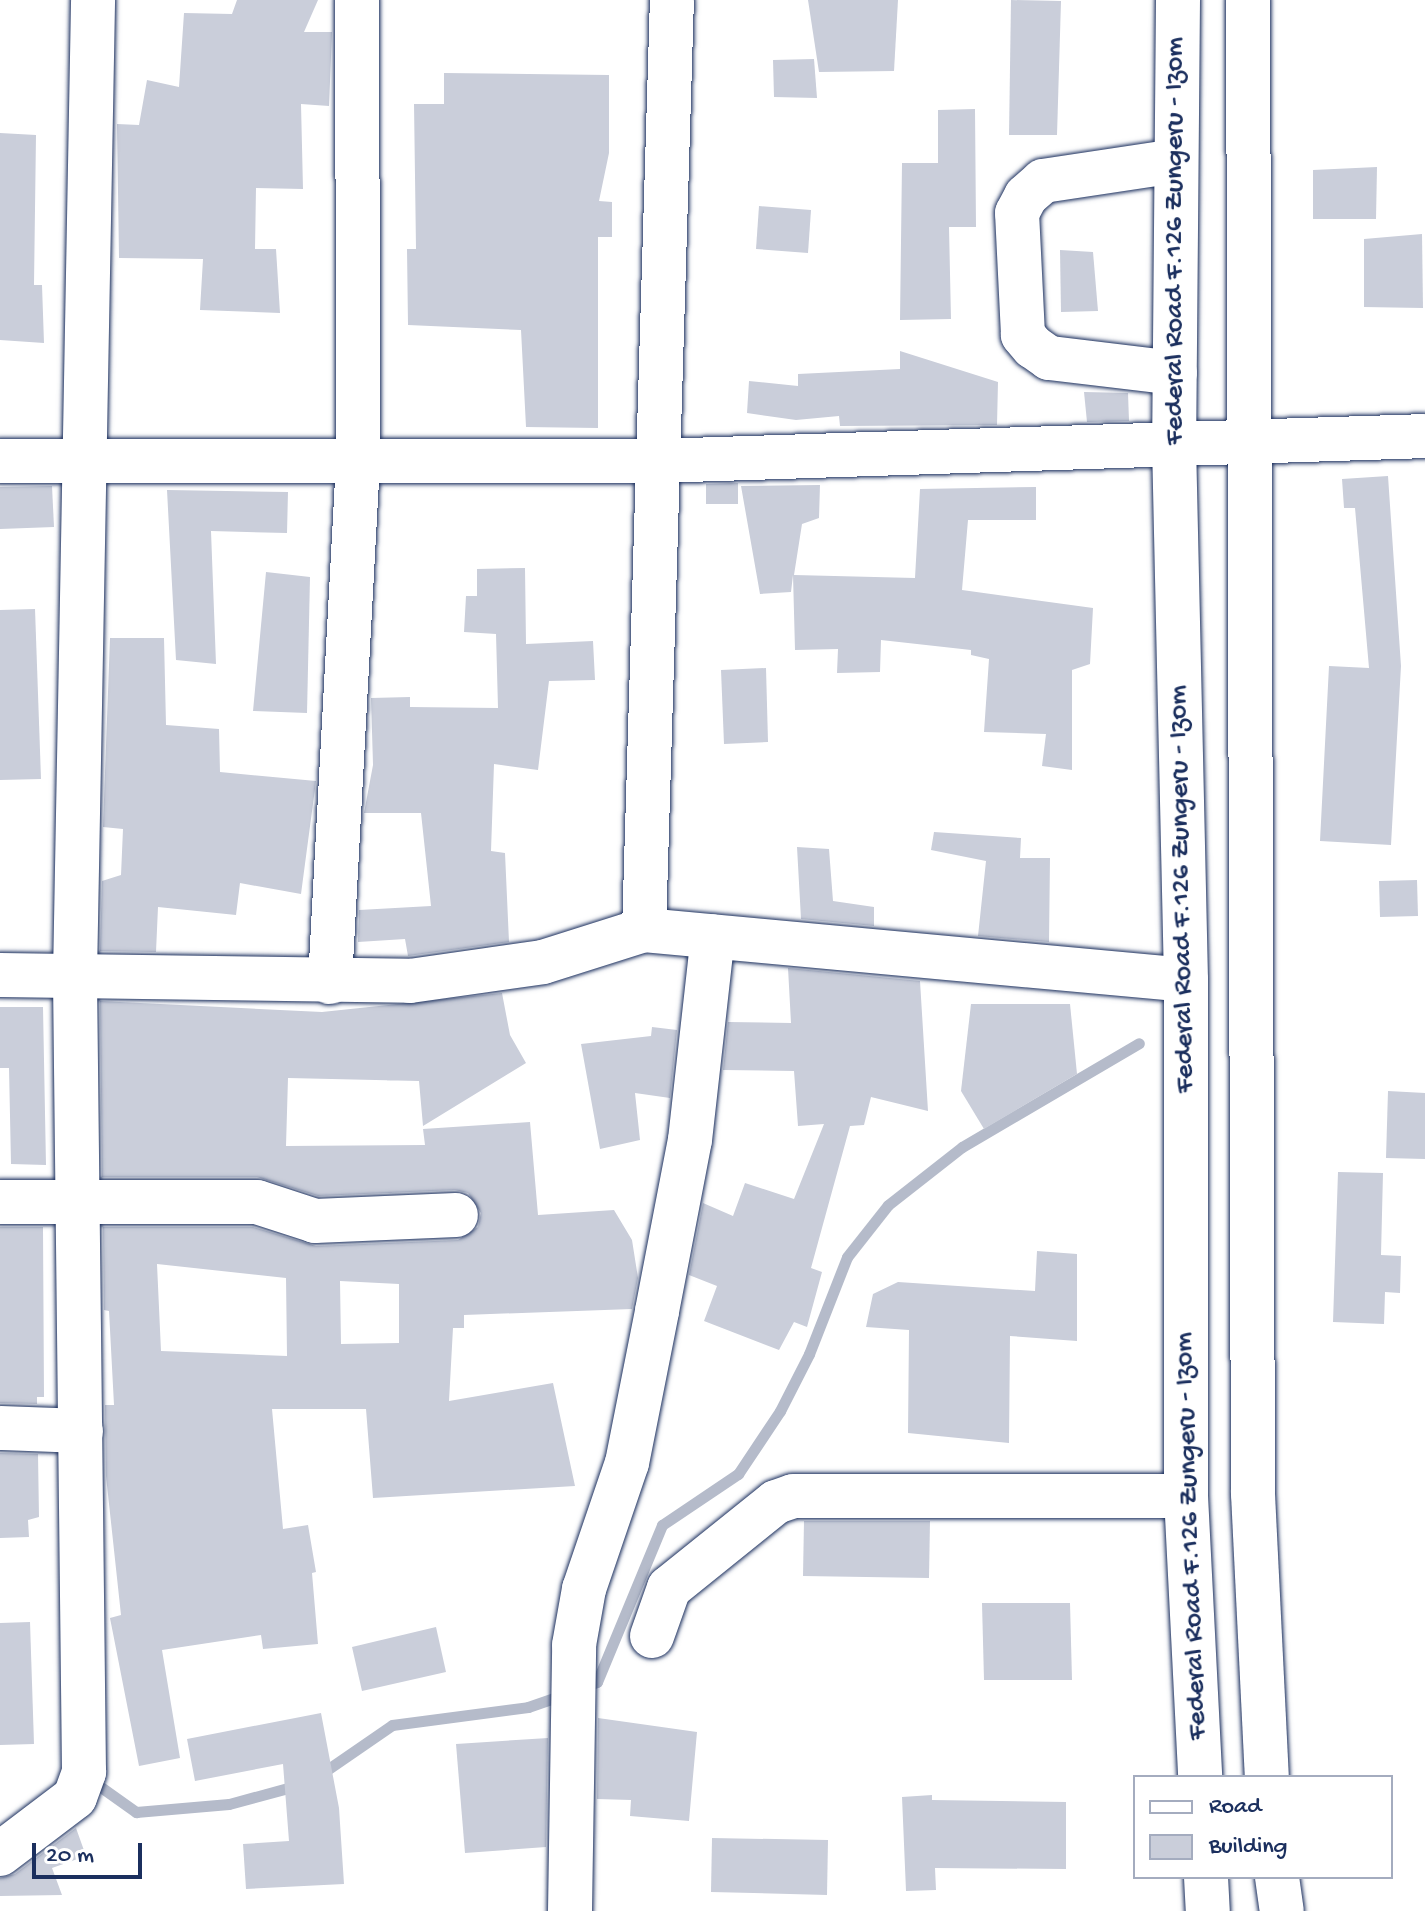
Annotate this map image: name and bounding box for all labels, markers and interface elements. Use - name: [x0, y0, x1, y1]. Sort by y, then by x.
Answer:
- street label: Federal Road F.126 Zungeru - Izom: [1159, 37, 1193, 445]
- street label: Federal Road F.126 Zungeru - Izom: [1163, 685, 1203, 1093]
- street label: Federal Road F.126 Zungeru - Izom: [1168, 1331, 1216, 1741]
- legend: [1133, 1775, 1393, 1879]
- text: Road: [1209, 1793, 1261, 1822]
- scale bar: [36, 1827, 146, 1877]
- text: Building: [1209, 1833, 1287, 1862]
- text: 20 m: [46, 1842, 94, 1871]

